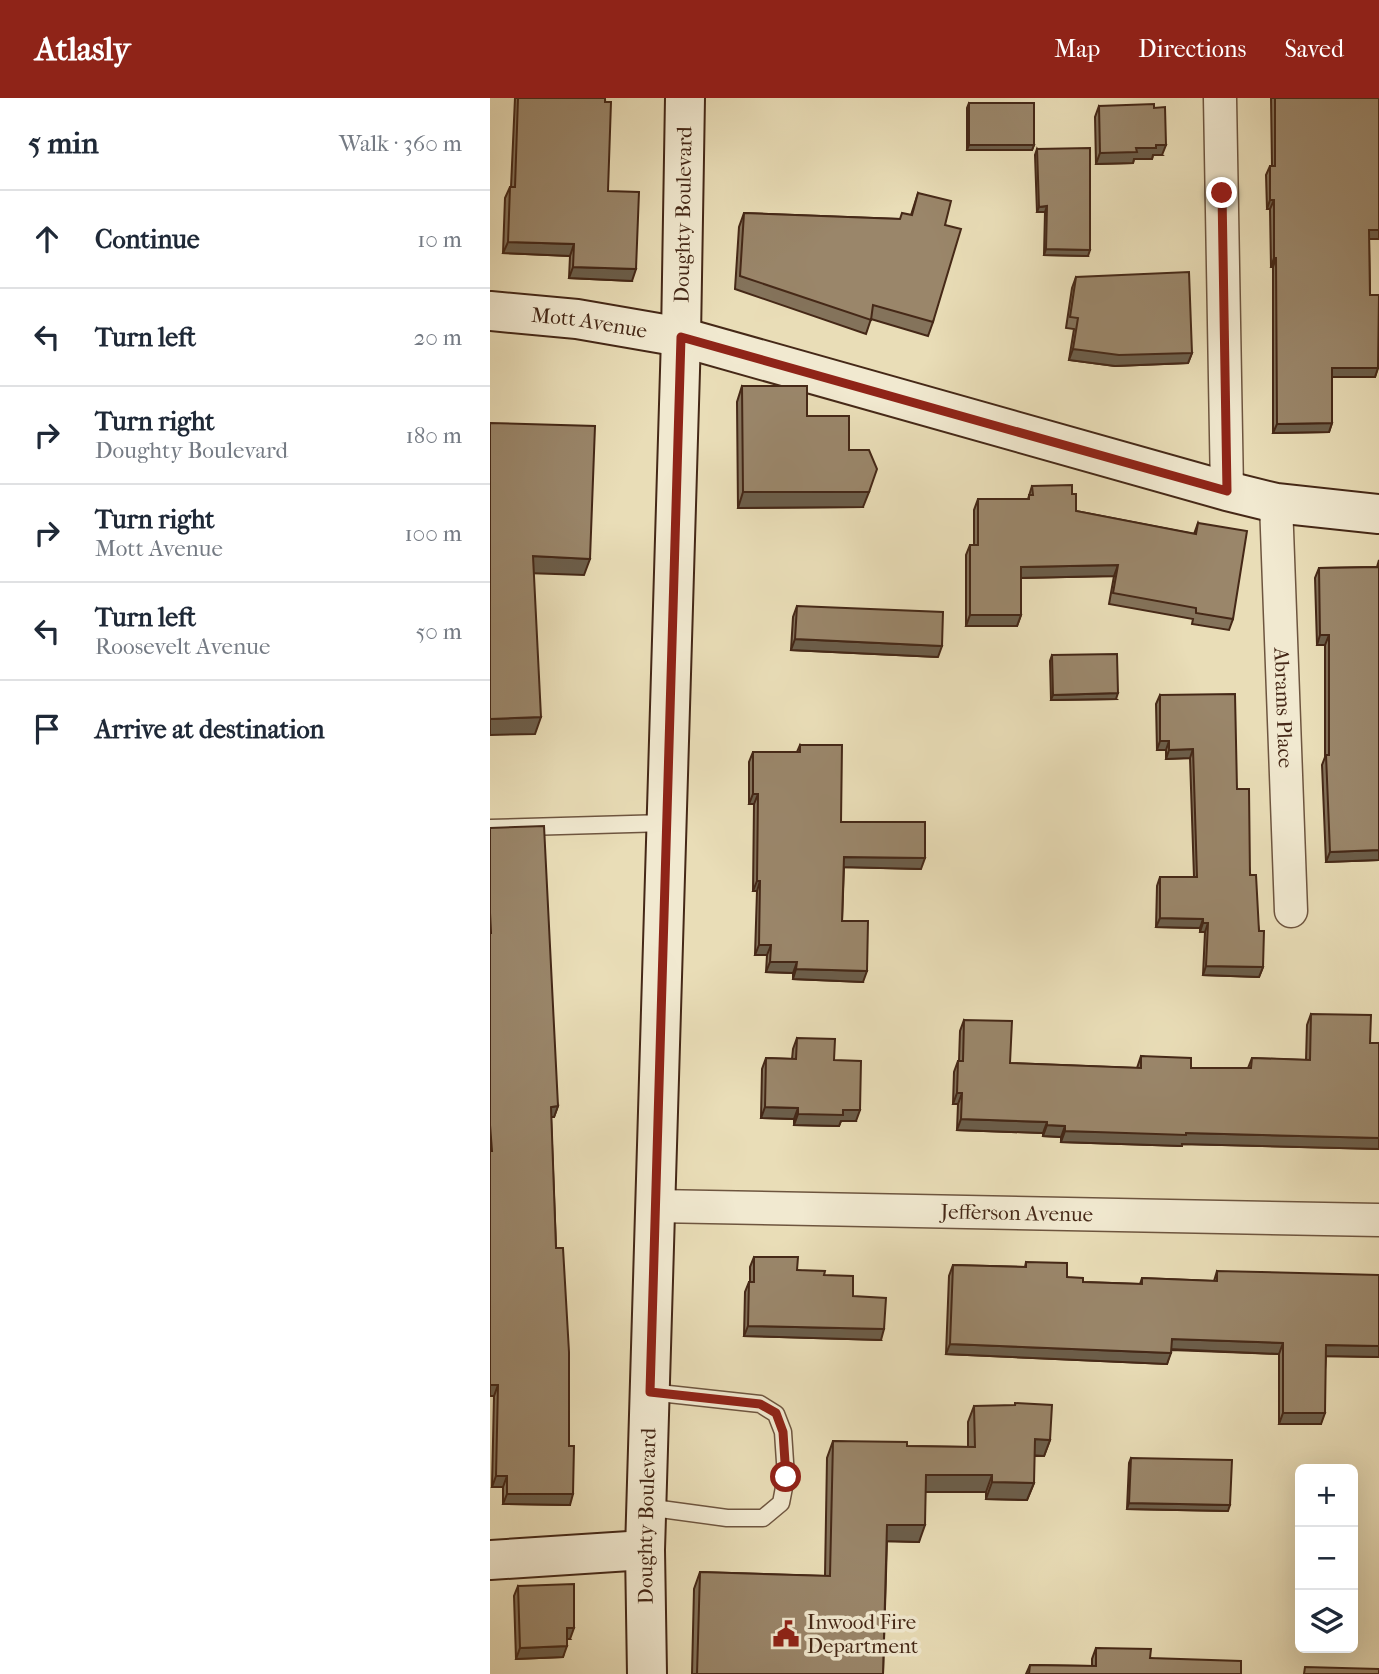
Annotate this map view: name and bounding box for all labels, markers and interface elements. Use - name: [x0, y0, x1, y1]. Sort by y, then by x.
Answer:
- text: Atlasly: [35, 30, 130, 69]
- text: Map: [1054, 35, 1100, 63]
- text: Directions: [1138, 35, 1246, 63]
- text: Saved: [1284, 35, 1344, 63]
- text: 5 min: [28, 126, 99, 161]
- street label: Doughty Boulevard: [670, 126, 697, 303]
- text: Walk · 360 m: [339, 130, 462, 157]
- route end: [1206, 177, 1237, 208]
- icon: ahead: [28, 220, 66, 258]
- text: Continue: [95, 224, 200, 255]
- text: 10 m: [417, 226, 462, 253]
- street label: Mott Avenue: [530, 303, 649, 343]
- icon: left: [28, 318, 66, 356]
- text: Turn left: [95, 322, 196, 353]
- text: 20 m: [413, 324, 462, 351]
- text: Turn right: [95, 406, 215, 437]
- icon: right: [28, 416, 66, 454]
- text: 180 m: [405, 422, 462, 449]
- text: Doughty Boulevard: [95, 437, 288, 464]
- text: Turn right: [95, 504, 215, 535]
- icon: right: [28, 514, 66, 552]
- text: 100 m: [404, 520, 462, 547]
- text: Mott Avenue: [95, 535, 223, 562]
- text: Turn left: [95, 602, 196, 633]
- icon: left: [28, 612, 66, 650]
- text: 50 m: [415, 618, 462, 645]
- text: Roosevelt Avenue: [95, 633, 270, 660]
- street label: Abrams Place: [1269, 646, 1298, 769]
- icon: arrive: [28, 710, 66, 748]
- text: Arrive at destination: [95, 714, 325, 745]
- street label: Jefferson Avenue: [939, 1199, 1093, 1226]
- street label: Doughty Boulevard: [633, 1427, 661, 1604]
- route start: [770, 1461, 801, 1492]
- map controls: [1295, 1464, 1358, 1653]
- button: +: [1295, 1464, 1358, 1527]
- button: −: [1295, 1527, 1358, 1590]
- button: layers: [1295, 1590, 1358, 1653]
- place label: Inwood Fire Department: [807, 1610, 919, 1658]
- public building icon: Inwood Fire Department: [771, 1619, 801, 1649]

